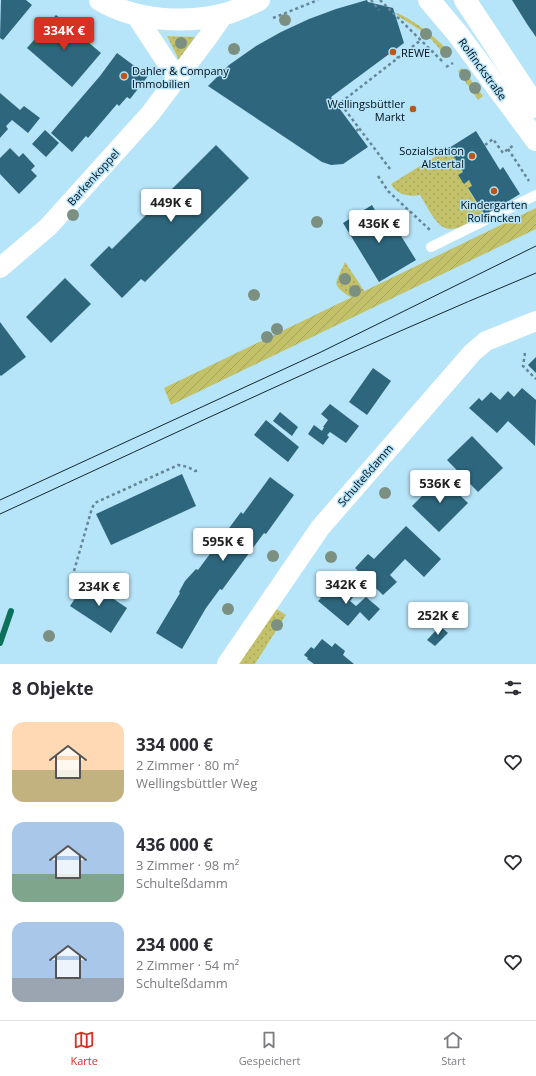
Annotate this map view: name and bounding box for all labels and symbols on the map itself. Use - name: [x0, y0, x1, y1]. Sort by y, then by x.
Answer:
- pin: 334K €: [31, 17, 97, 51]
- street label: Rolfinckstraße: [455, 35, 511, 103]
- place label: REWE: [401, 45, 430, 60]
- marker: REWE: [388, 47, 398, 57]
- place label: Dahler & Company Immobilien: [132, 63, 229, 91]
- marker: Dahler & Company Immobilien: [119, 71, 129, 81]
- place label: Wellingsbüttler Markt: [328, 96, 405, 124]
- marker: Wellingsbüttler Markt: [408, 104, 418, 114]
- place label: Sozialstation Alstertal: [399, 143, 464, 171]
- street label: Barkenkoppel: [64, 146, 122, 208]
- marker: Sozialstation Alstertal: [467, 151, 477, 161]
- marker: Kindergarten Rolfincken: [489, 186, 499, 196]
- pin: 449K €: [138, 189, 204, 223]
- place label: Kindergarten Rolfincken: [460, 197, 528, 225]
- pin: 436K €: [346, 210, 412, 244]
- street label: Schulteßdamm: [334, 441, 396, 509]
- pin: 536K €: [407, 470, 473, 504]
- pin: 595K €: [190, 528, 256, 562]
- pin: 342K €: [313, 571, 379, 605]
- pin: 234K €: [66, 573, 132, 607]
- pin: 252K €: [405, 602, 471, 636]

